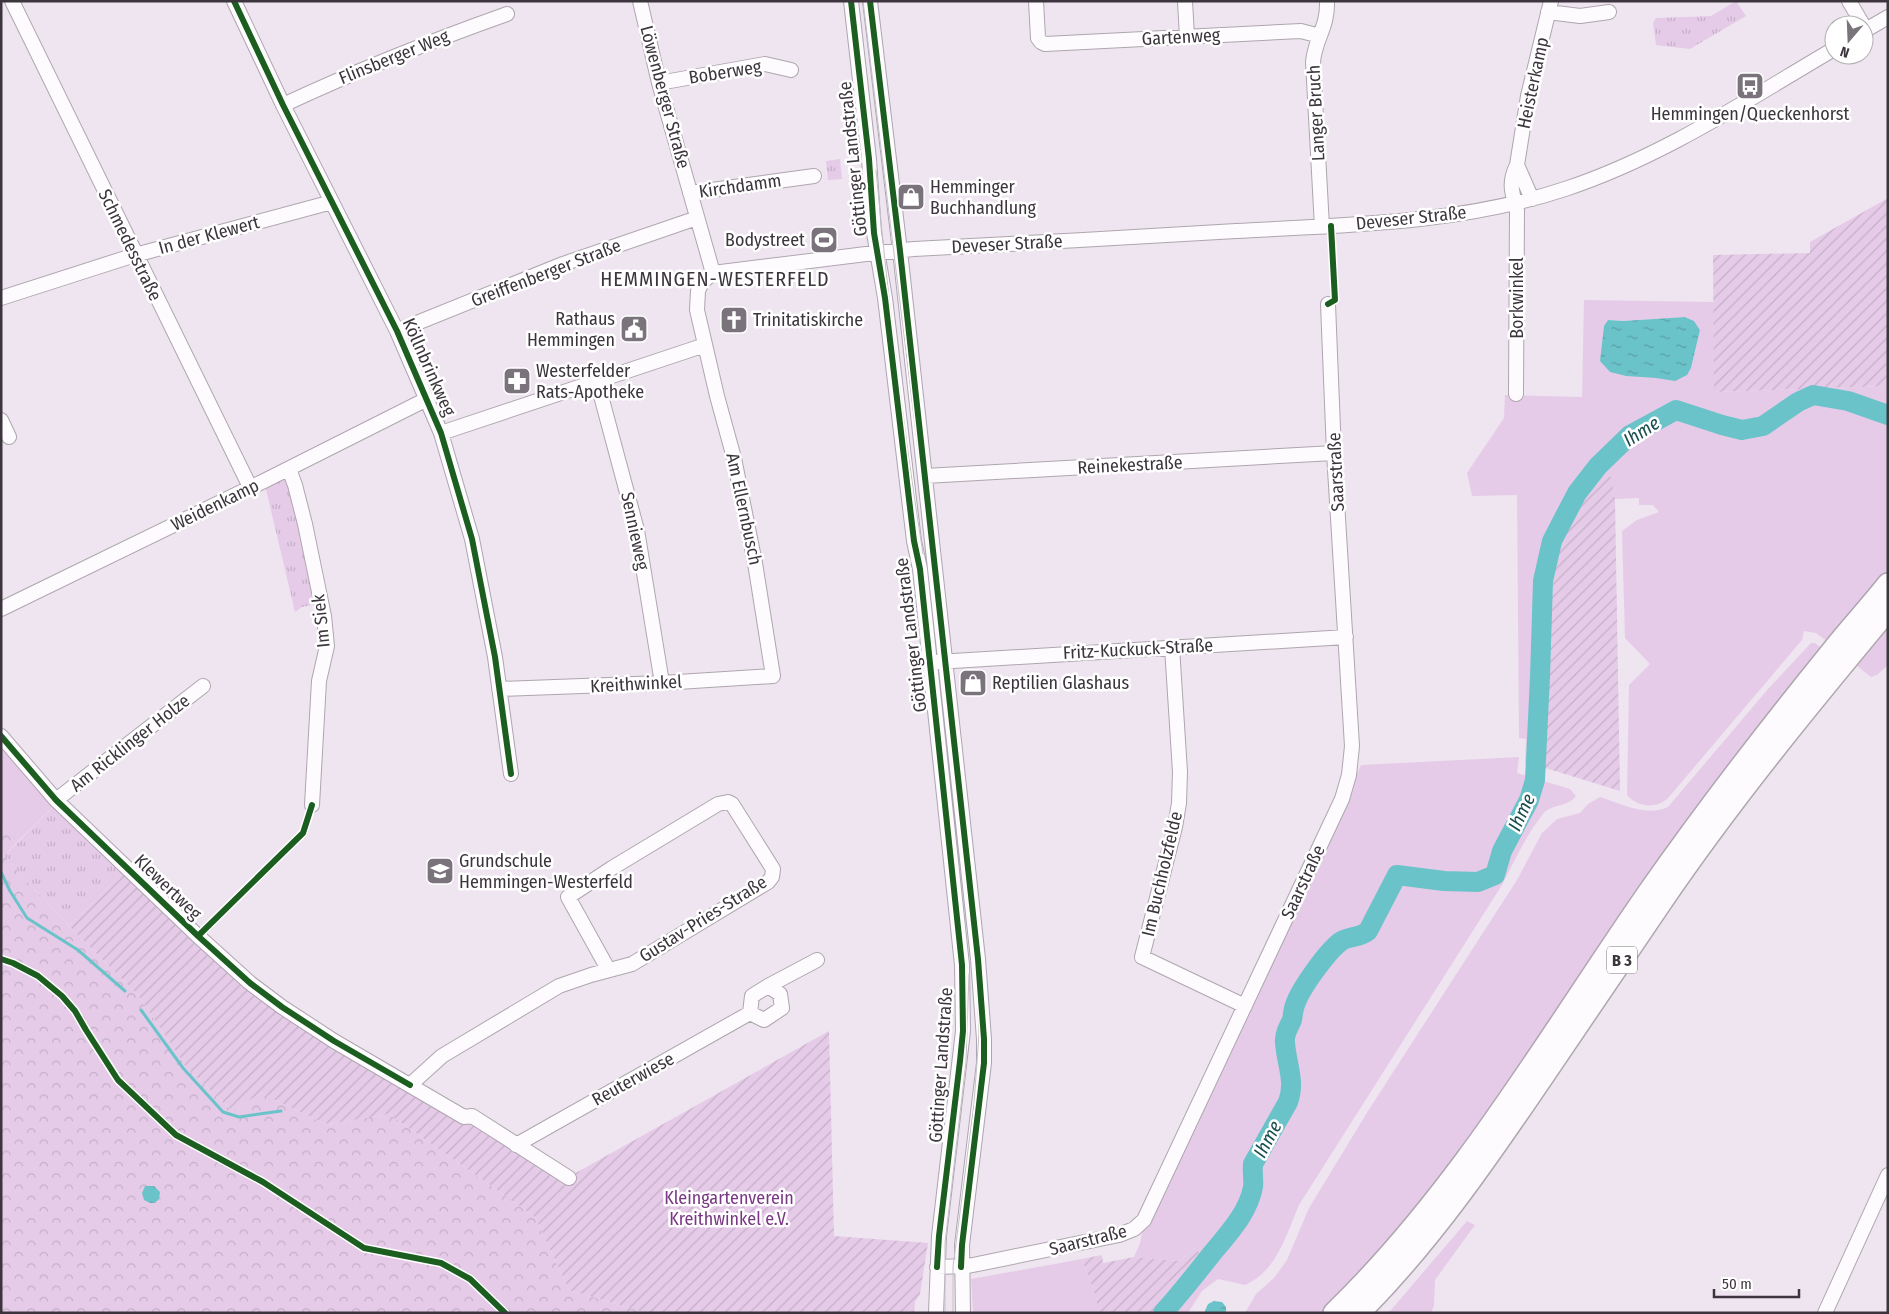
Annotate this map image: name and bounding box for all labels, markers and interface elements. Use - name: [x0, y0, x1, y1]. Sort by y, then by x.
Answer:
- north arrow: [1824, 15, 1874, 65]
- street label: Löwenberger Straße: [635, 23, 695, 171]
- street label: Gartenweg: [1141, 24, 1221, 50]
- street label: Flinsberger Weg: [336, 25, 453, 89]
- street label: Heisterkamp: [1513, 35, 1553, 131]
- text: N: [1838, 42, 1852, 61]
- street label: Boberweg: [687, 55, 763, 89]
- street label: Langer Bruch: [1302, 64, 1330, 162]
- bus stop icon: Hemmingen/Queckenhorst: [1735, 71, 1765, 101]
- street label: Göttinger Landstraße: [834, 80, 872, 238]
- place label: Hemmingen/Queckenhorst: [1651, 103, 1849, 125]
- street label: Kirchdamm: [697, 169, 783, 203]
- place label: Hemminger Buchhandlung: [930, 176, 1037, 219]
- shop icon: Hemminger Buchhandlung: [896, 182, 926, 212]
- street label: Schmedesstraße: [93, 186, 167, 305]
- street label: Deveser Straße: [1355, 201, 1467, 235]
- street label: In der Klewert: [156, 211, 262, 259]
- sports icon: Bodystreet: [809, 225, 839, 255]
- place label: Bodystreet: [725, 229, 805, 251]
- street label: Deveser Straße: [951, 230, 1063, 258]
- street label: Greiffenberger Straße: [468, 234, 624, 312]
- street label: Borkwinkel: [1506, 257, 1528, 339]
- district label: HEMMINGEN-WESTERFELD: [600, 267, 830, 291]
- church icon: Trinitatiskirche: [719, 305, 749, 335]
- place label: Rathaus Hemmingen: [527, 308, 615, 351]
- place label: Trinitatiskirche: [753, 309, 863, 331]
- public building icon: Rathaus Hemmingen: [619, 314, 649, 344]
- street label: Köllnbrinkweg: [398, 315, 461, 420]
- place label: Westerfelder Rats-Apotheke: [536, 360, 644, 403]
- pharmacy icon: Westerfelder Rats-Apotheke: [502, 366, 532, 396]
- water label: Ihme: [1619, 411, 1664, 452]
- street label: Saarstraße: [1323, 432, 1349, 512]
- street label: Am Ellernbusch: [721, 451, 767, 567]
- street label: Reinekestraße: [1077, 451, 1183, 479]
- street label: Weidenkamp: [167, 474, 263, 536]
- street label: Sennieweg: [616, 490, 654, 573]
- street label: Göttinger Landstraße: [891, 556, 931, 714]
- street label: Im Siek: [307, 593, 335, 649]
- street label: Fritz-Kuckuck-Straße: [1062, 634, 1214, 664]
- shop icon: Reptilien Glashaus: [958, 668, 988, 698]
- street label: Kreithwinkel: [590, 671, 683, 697]
- place label: Reptilien Glashaus: [992, 672, 1129, 694]
- street label: Am Ricklinger Holze: [66, 689, 194, 796]
- water label: Ihme: [1503, 790, 1540, 835]
- street label: Im Buchholzfelde: [1137, 809, 1187, 939]
- street label: Saarstraße: [1276, 841, 1330, 923]
- street label: Klewertweg: [130, 850, 207, 925]
- place label: Grundschule Hemmingen-Westerfeld: [459, 850, 633, 893]
- school or university icon: Grundschule Hemmingen-Westerfeld: [425, 856, 455, 886]
- street label: Gustav-Pries-Straße: [635, 871, 771, 967]
- road number: B 3: [1607, 946, 1637, 974]
- street label: Göttinger Landstraße: [925, 987, 957, 1143]
- street label: Reuterwiese: [588, 1047, 678, 1111]
- water label: Ihme: [1248, 1117, 1287, 1162]
- park label: Kleingartenverein Kreithwinkel e.V.: [664, 1187, 794, 1230]
- street label: Saarstraße: [1047, 1220, 1129, 1260]
- scale bar: [1714, 1266, 1799, 1298]
- text: 50 m: [1722, 1275, 1752, 1293]

